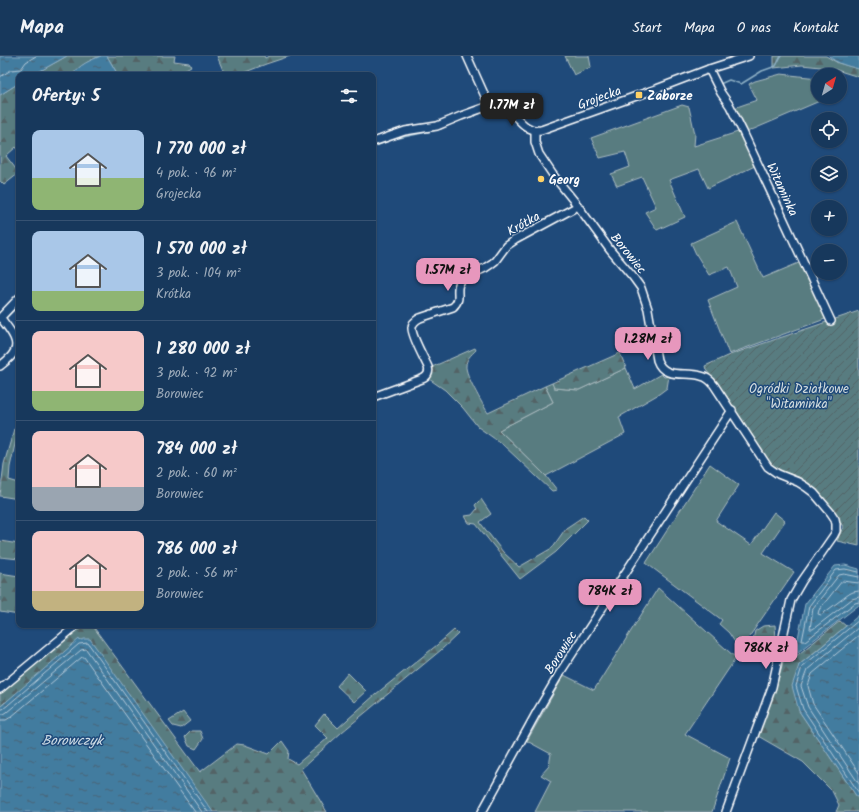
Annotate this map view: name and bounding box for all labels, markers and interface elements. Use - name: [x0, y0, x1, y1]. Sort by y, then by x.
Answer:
- text: Mapa: [20, 13, 64, 43]
- text: Start: [632, 17, 662, 39]
- text: Mapa: [684, 17, 715, 39]
- text: O nas: [737, 17, 771, 39]
- text: Kontakt: [793, 17, 839, 39]
- north arrow: [811, 68, 847, 104]
- map controls: [811, 68, 847, 280]
- street label: Grojecka: [575, 81, 624, 116]
- text: Oferty: 5: [32, 83, 100, 110]
- icon: filters: [338, 85, 360, 107]
- place label: Zaborze: [647, 86, 693, 107]
- marker: Zaborze: [634, 90, 644, 100]
- pin: 1.77M zł: [471, 93, 553, 127]
- text: 1.77M zł: [489, 95, 535, 116]
- button: locate: [811, 112, 847, 148]
- text: 1 770 000 zł: [156, 136, 246, 163]
- icon: home: [64, 146, 112, 194]
- button: layers: [811, 156, 847, 192]
- street label: Witaminka: [760, 159, 803, 220]
- text: 4 pok. · 96 m²: [156, 163, 236, 184]
- place label: Georg: [549, 170, 580, 191]
- marker: Georg: [536, 174, 546, 184]
- text: Grojecka: [156, 184, 201, 205]
- button: +: [811, 200, 847, 236]
- street label: Krótka: [503, 207, 544, 242]
- street label: Borowiec: [605, 229, 651, 279]
- text: 1 570 000 zł: [156, 236, 247, 263]
- button: −: [811, 244, 847, 280]
- icon: home: [64, 247, 112, 295]
- pin: 1.57M zł: [407, 258, 489, 292]
- text: 1.57M zł: [425, 260, 471, 281]
- text: 3 pok. · 104 m²: [156, 263, 241, 284]
- text: Krótka: [156, 284, 191, 305]
- pin: 1.28M zł: [607, 327, 689, 361]
- text: 1.28M zł: [624, 329, 672, 350]
- text: 1 280 000 zł: [156, 336, 250, 363]
- icon: home: [64, 347, 112, 395]
- text: 3 pok. · 92 m²: [156, 363, 237, 384]
- park label: Ogródki Działkowe "Witaminka": [749, 379, 849, 415]
- text: Borowiec: [156, 384, 204, 405]
- text: 784 000 zł: [156, 436, 237, 463]
- icon: home: [64, 447, 112, 495]
- text: 2 pok. · 60 m²: [156, 463, 237, 484]
- text: Borowiec: [156, 484, 204, 505]
- text: 786 000 zł: [156, 536, 237, 563]
- icon: home: [64, 547, 112, 595]
- text: 2 pok. · 56 m²: [156, 563, 237, 584]
- pin: 784K zł: [573, 579, 647, 613]
- text: 784K zł: [588, 581, 632, 602]
- text: Borowiec: [156, 584, 204, 605]
- street label: Borowiec: [539, 627, 583, 679]
- pin: 786K zł: [729, 636, 803, 670]
- text: 786K zł: [744, 638, 788, 659]
- water label: Borowczyk: [41, 730, 105, 752]

